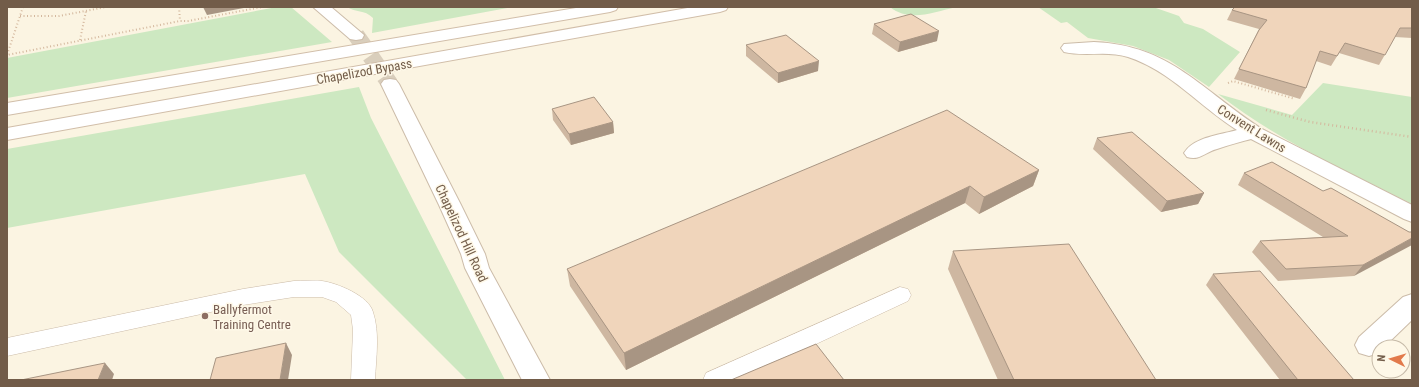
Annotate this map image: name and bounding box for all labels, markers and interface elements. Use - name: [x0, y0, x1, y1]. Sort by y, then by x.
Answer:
- street label: Chapelizod Bypass: [315, 56, 413, 87]
- street label: Convent Lawns: [1215, 101, 1289, 155]
- street label: Chapelizod Hill Road: [432, 182, 491, 284]
- place label: Ballyfermot Training Centre: [213, 302, 291, 332]
- marker: Ballyfermot Training Centre: [200, 311, 210, 321]
- north arrow: [1371, 339, 1411, 379]
- text: N: [1375, 354, 1388, 362]

